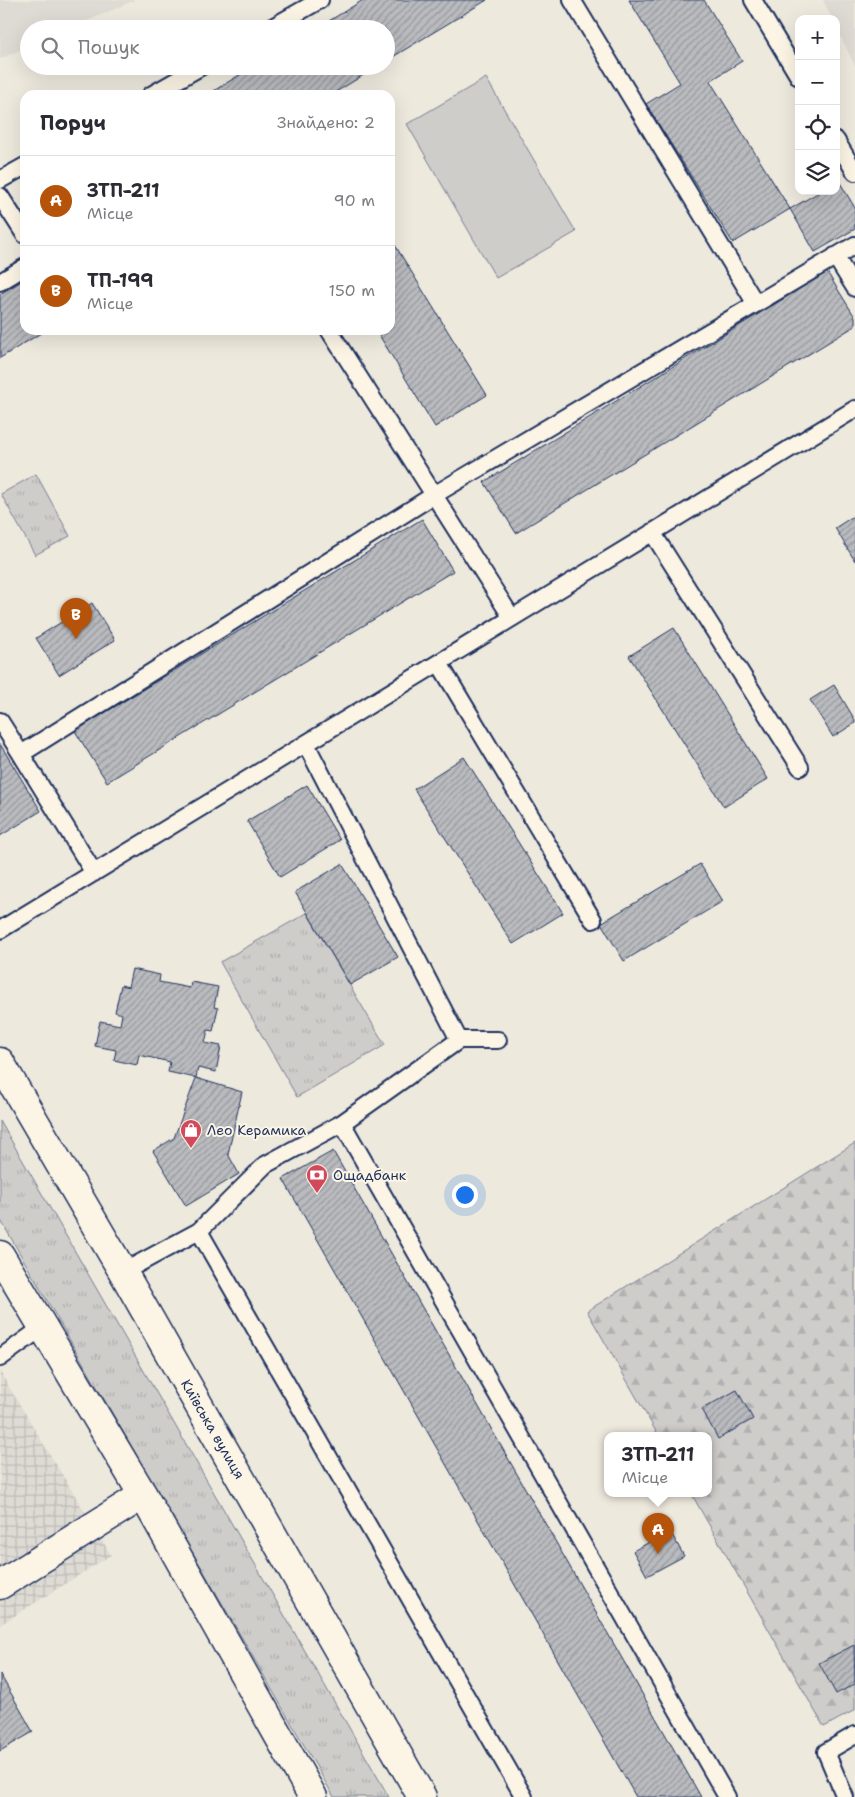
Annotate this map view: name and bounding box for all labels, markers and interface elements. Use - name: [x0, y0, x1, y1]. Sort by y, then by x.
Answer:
- map controls: [795, 15, 840, 195]
- button: +: [795, 15, 840, 60]
- search box: [20, 20, 395, 75]
- icon: search: [38, 34, 66, 62]
- text: Пошук: [78, 35, 140, 60]
- button: −: [795, 60, 840, 105]
- button: locate: [795, 105, 840, 150]
- text: Поруч: [40, 109, 106, 137]
- text: Знайдено: 2: [277, 112, 375, 133]
- button: layers: [795, 150, 840, 195]
- text: ЗТП-211: [87, 178, 160, 203]
- text: A: [50, 190, 62, 211]
- text: 90 m: [334, 190, 375, 211]
- text: Місце: [87, 203, 134, 224]
- text: ТП-199: [87, 268, 154, 293]
- text: B: [51, 280, 61, 301]
- text: 150 m: [328, 280, 375, 301]
- text: Місце: [87, 293, 134, 314]
- pin: B: [60, 598, 92, 639]
- shop icon: Лео Керамика: [179, 1118, 203, 1149]
- place label: Лео Керамика: [207, 1121, 306, 1139]
- bank icon: Ощадбанк: [305, 1163, 329, 1194]
- place label: Ощадбанк: [333, 1166, 407, 1184]
- your location: [452, 1182, 478, 1208]
- street label: Київська вулиця: [177, 1376, 249, 1482]
- popup: [604, 1432, 712, 1497]
- text: ЗТП-211: [622, 1442, 694, 1467]
- text: Місце: [622, 1467, 668, 1488]
- pin: A: [642, 1513, 674, 1554]

